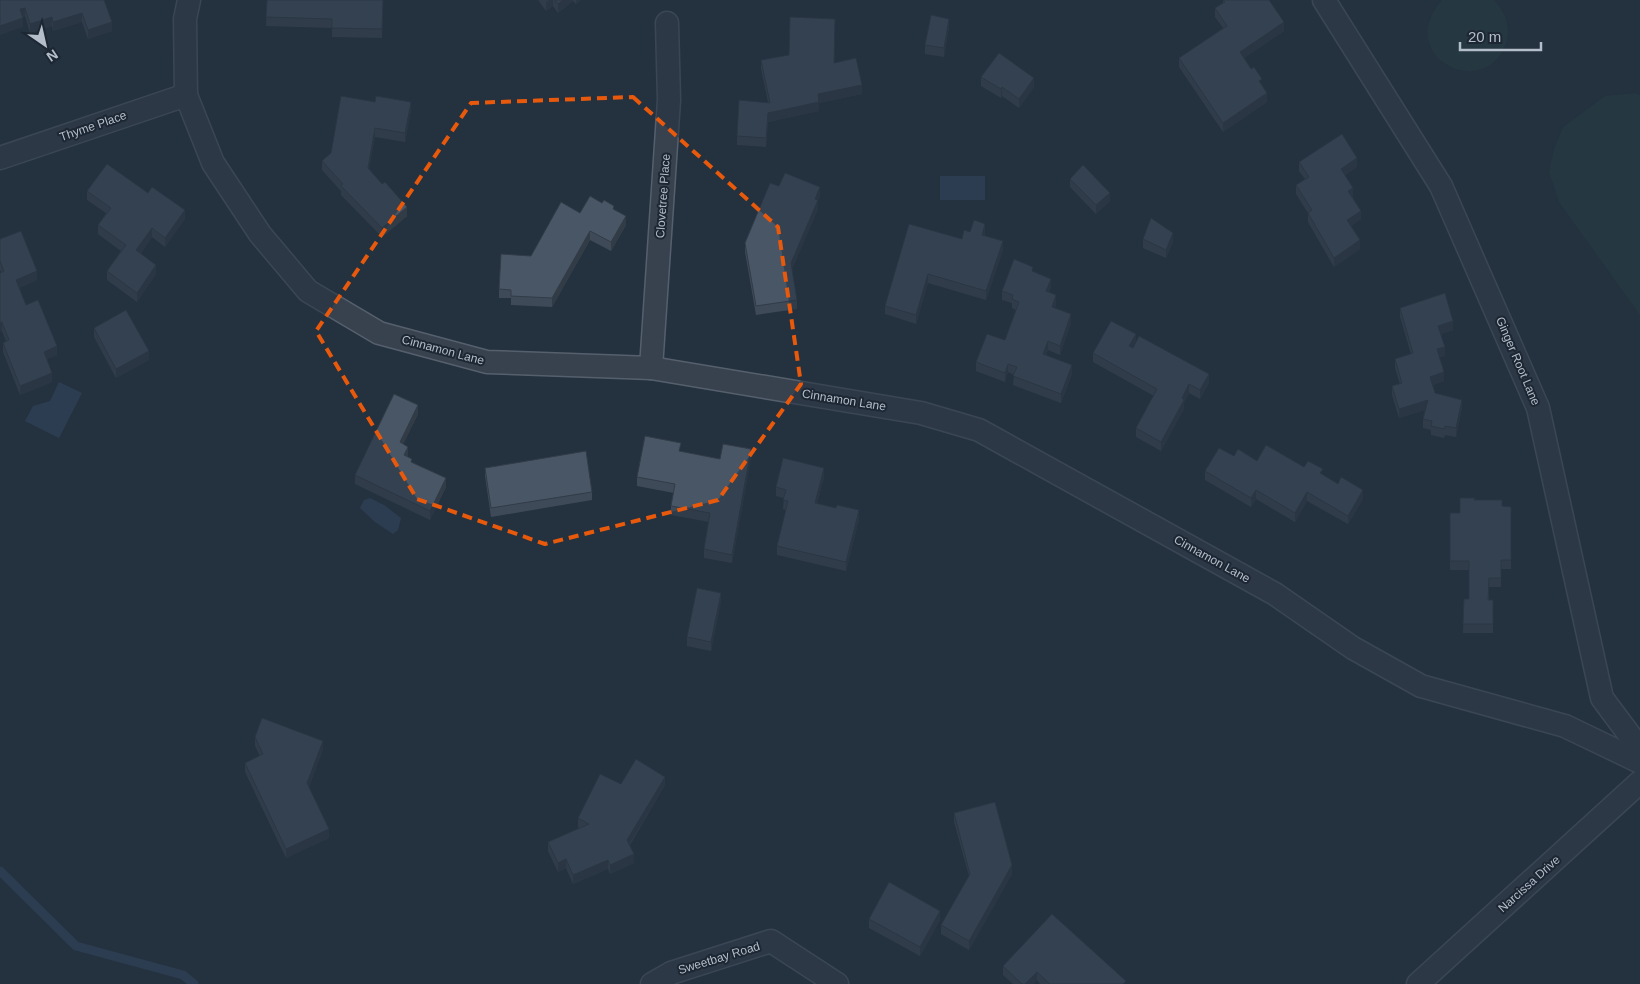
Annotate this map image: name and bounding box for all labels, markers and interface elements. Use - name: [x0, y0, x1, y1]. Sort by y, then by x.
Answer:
- north arrow: [20, 20, 70, 70]
- scale bar: [1460, 20, 1541, 52]
- text: 20 m: [1468, 28, 1501, 45]
- text: N: [44, 46, 61, 65]
- street label: Thyme Place: [58, 108, 129, 144]
- street label: Clovetree Place: [653, 153, 673, 239]
- street label: Ginger Root Lane: [1493, 315, 1543, 408]
- street label: Cinnamon Lane: [400, 332, 486, 368]
- street label: Cinnamon Lane: [801, 386, 887, 414]
- street label: Cinnamon Lane: [1172, 532, 1253, 586]
- street label: Narcissa Drive: [1495, 852, 1563, 915]
- street label: Sweetbay Road: [676, 939, 762, 977]

